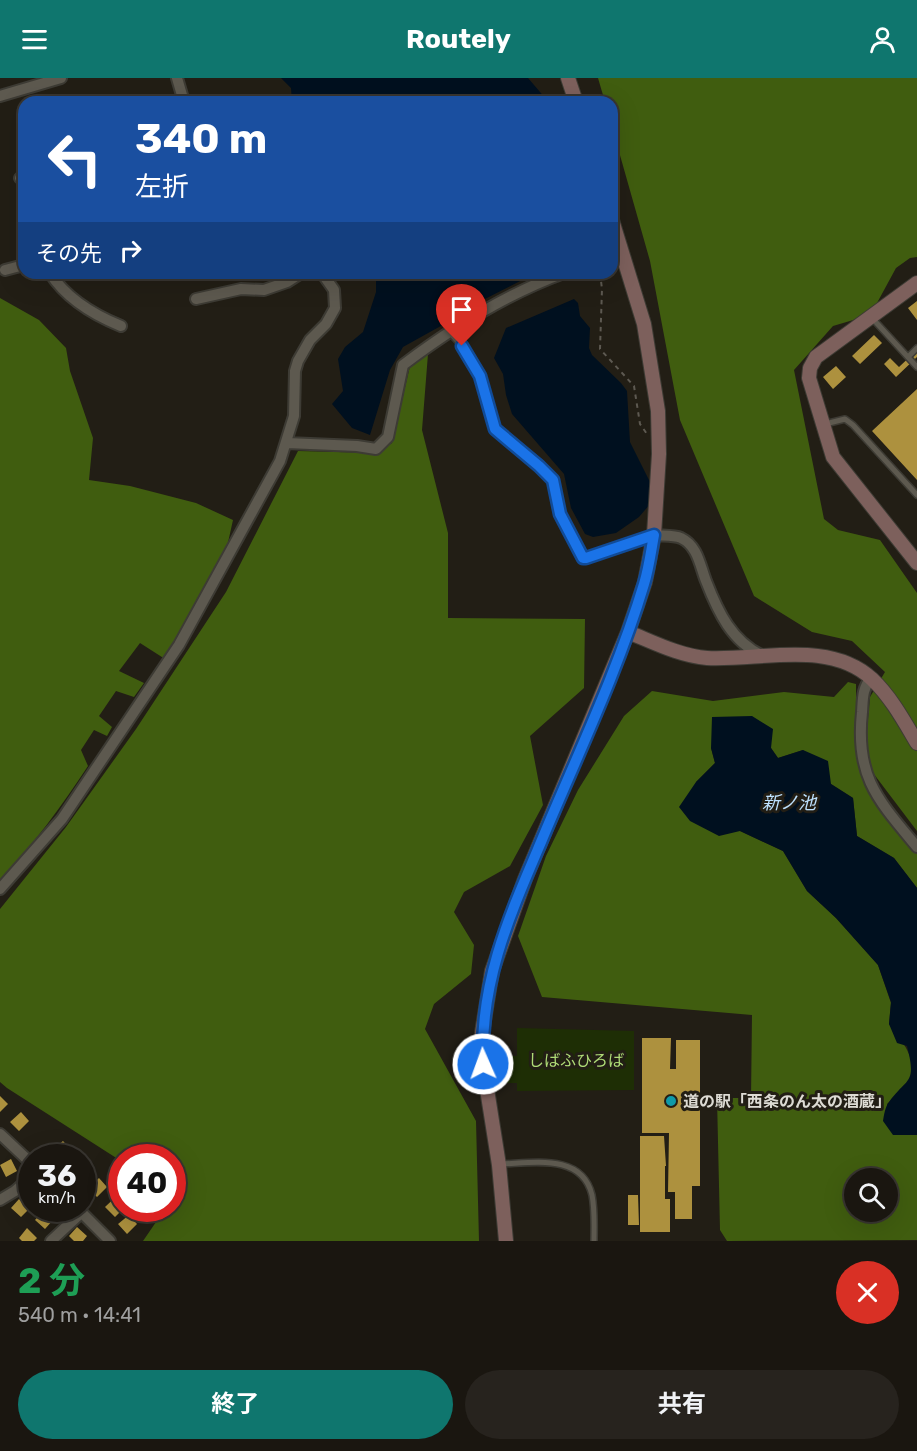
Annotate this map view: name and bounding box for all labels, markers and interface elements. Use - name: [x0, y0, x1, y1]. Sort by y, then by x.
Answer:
- icon: menu: [18, 23, 51, 56]
- text: Routely: [406, 23, 511, 55]
- icon: person: [866, 23, 899, 56]
- text: 340 m: [135, 114, 267, 164]
- icon: left: [36, 120, 114, 198]
- text: 左折: [135, 171, 189, 203]
- icon: right: [114, 234, 147, 267]
- text: その先: [36, 240, 102, 267]
- pin: [436, 284, 487, 346]
- icon: arrive: [445, 293, 478, 326]
- water label: 新ノ池: [762, 792, 818, 814]
- position arrow: [451, 1032, 515, 1096]
- park label: しばふひろば: [528, 1051, 624, 1070]
- place label: 道の駅「西条のん太の酒蔵」: [683, 1092, 891, 1111]
- marker: 道の駅「西条のん太の酒蔵」: [664, 1094, 678, 1108]
- speed limit sign: 40: [108, 1144, 186, 1222]
- text: 36: [37, 1158, 77, 1194]
- map controls: [844, 1168, 898, 1222]
- button: search: [844, 1168, 898, 1222]
- text: km/h: [38, 1189, 76, 1207]
- text: 2 分: [18, 1259, 85, 1302]
- button: close: [836, 1261, 899, 1324]
- text: 540 m · 14:41: [18, 1303, 141, 1327]
- button: 終了: [18, 1370, 453, 1439]
- button: 共有: [465, 1370, 899, 1439]

